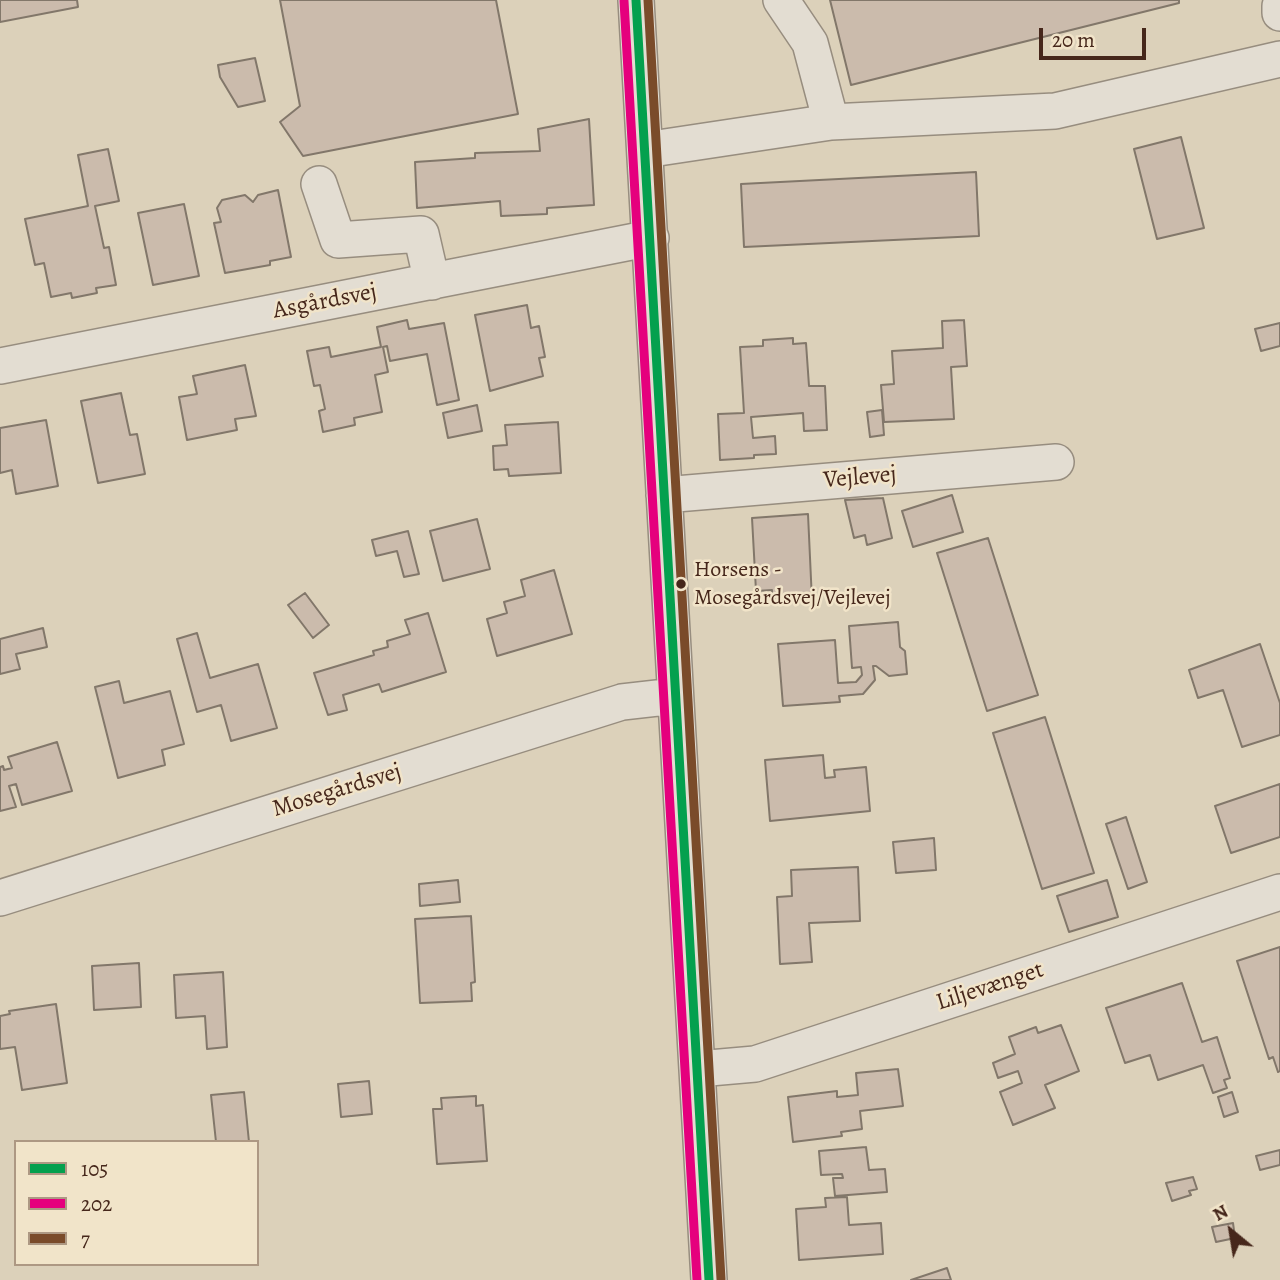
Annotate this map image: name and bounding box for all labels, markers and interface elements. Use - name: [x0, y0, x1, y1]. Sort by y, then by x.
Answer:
- scale bar: [1042, 14, 1149, 58]
- text: 20 m: [1052, 26, 1095, 54]
- street label: Asgårdsvej: [271, 278, 379, 326]
- street label: Vejlevej: [822, 460, 898, 496]
- place label: Horsens - Mosegårdsvej/Vejlevej: [694, 558, 891, 610]
- marker: Horsens - Mosegårdsvej/Vejlevej: [674, 577, 688, 591]
- street label: Mosegårdsvej: [269, 758, 405, 824]
- street label: Liljevænget: [933, 956, 1047, 1018]
- legend: [14, 1140, 259, 1266]
- text: 105: [81, 1155, 108, 1183]
- text: 202: [81, 1190, 112, 1218]
- north arrow: [1196, 1196, 1266, 1266]
- text: N: [1208, 1198, 1233, 1228]
- text: 7: [81, 1225, 90, 1253]

